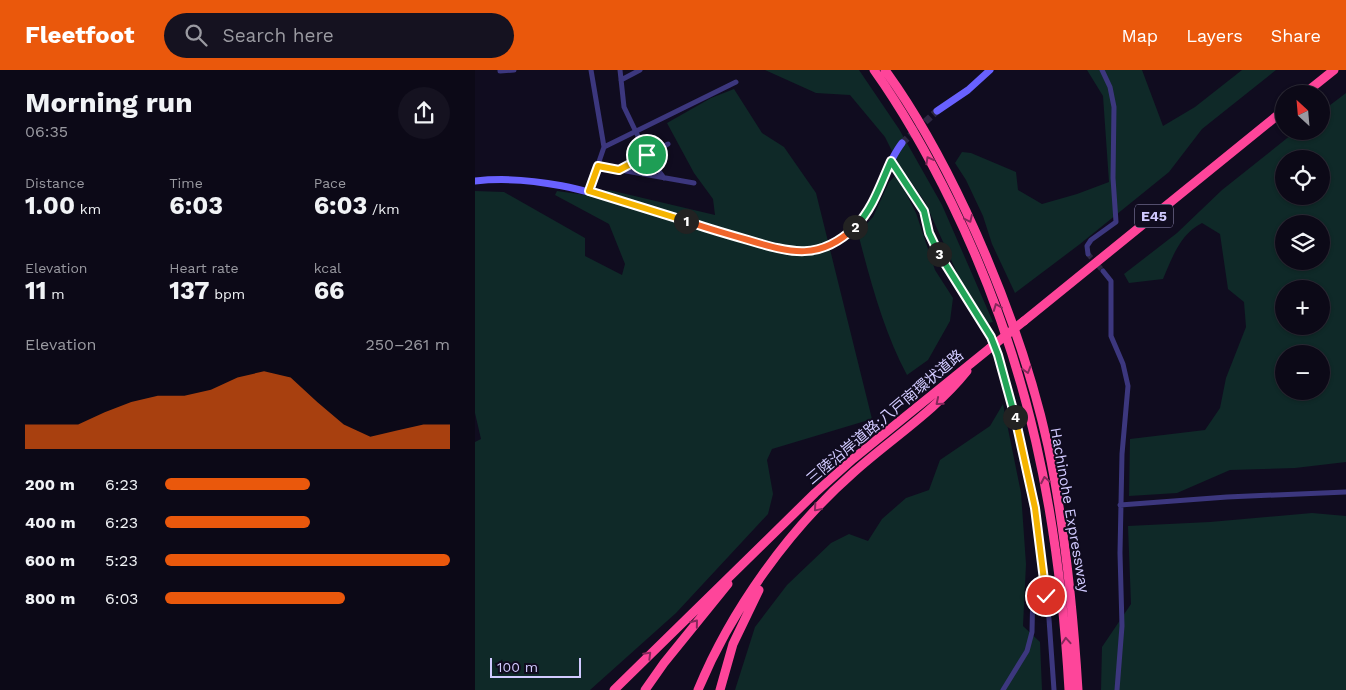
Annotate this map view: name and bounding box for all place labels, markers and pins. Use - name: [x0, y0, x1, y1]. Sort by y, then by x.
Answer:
- pin: [626, 134, 668, 176]
- pin: 1: [673, 208, 699, 234]
- pin: 2: [843, 214, 867, 240]
- pin: 3: [927, 242, 951, 266]
- pin: 4: [1003, 404, 1027, 430]
- pin: [1025, 575, 1067, 617]

